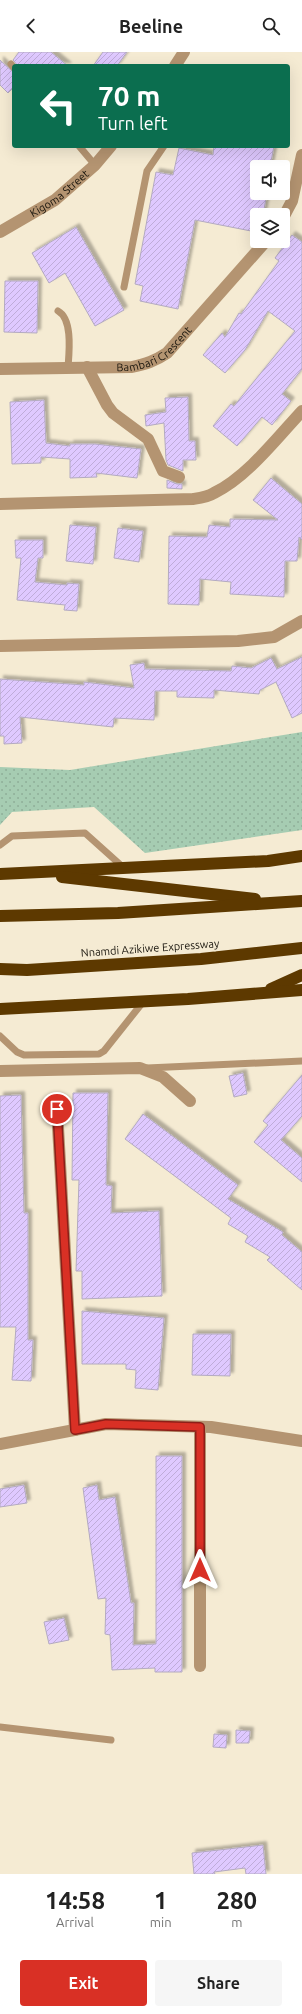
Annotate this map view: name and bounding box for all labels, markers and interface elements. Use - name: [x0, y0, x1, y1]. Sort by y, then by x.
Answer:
- icon: back: [20, 15, 42, 37]
- icon: search: [260, 15, 282, 37]
- text: Beeline: [119, 16, 183, 36]
- icon: left: [32, 80, 84, 132]
- text: 70 m: [98, 80, 160, 111]
- text: Turn left: [98, 113, 168, 133]
- map controls: [250, 160, 290, 248]
- button: sound: [250, 160, 290, 200]
- street label: Kigoma Street: [28, 167, 92, 219]
- button: layers: [250, 208, 290, 248]
- street label: Bambari Crescent: [116, 323, 194, 373]
- street label: Nnamdi Azikiwe Expressway: [80, 937, 220, 959]
- pin: [40, 1092, 74, 1126]
- icon: arrive: [46, 1098, 68, 1120]
- position arrow: [179, 1549, 221, 1591]
- text: 14:58: [45, 1887, 105, 1914]
- text: 1: [154, 1887, 167, 1914]
- text: 280: [217, 1887, 257, 1914]
- text: Arrival: [56, 1915, 94, 1929]
- text: min: [150, 1915, 172, 1929]
- text: m: [231, 1915, 242, 1929]
- button: Exit: [20, 1960, 147, 2006]
- button: Share: [155, 1960, 282, 2006]

